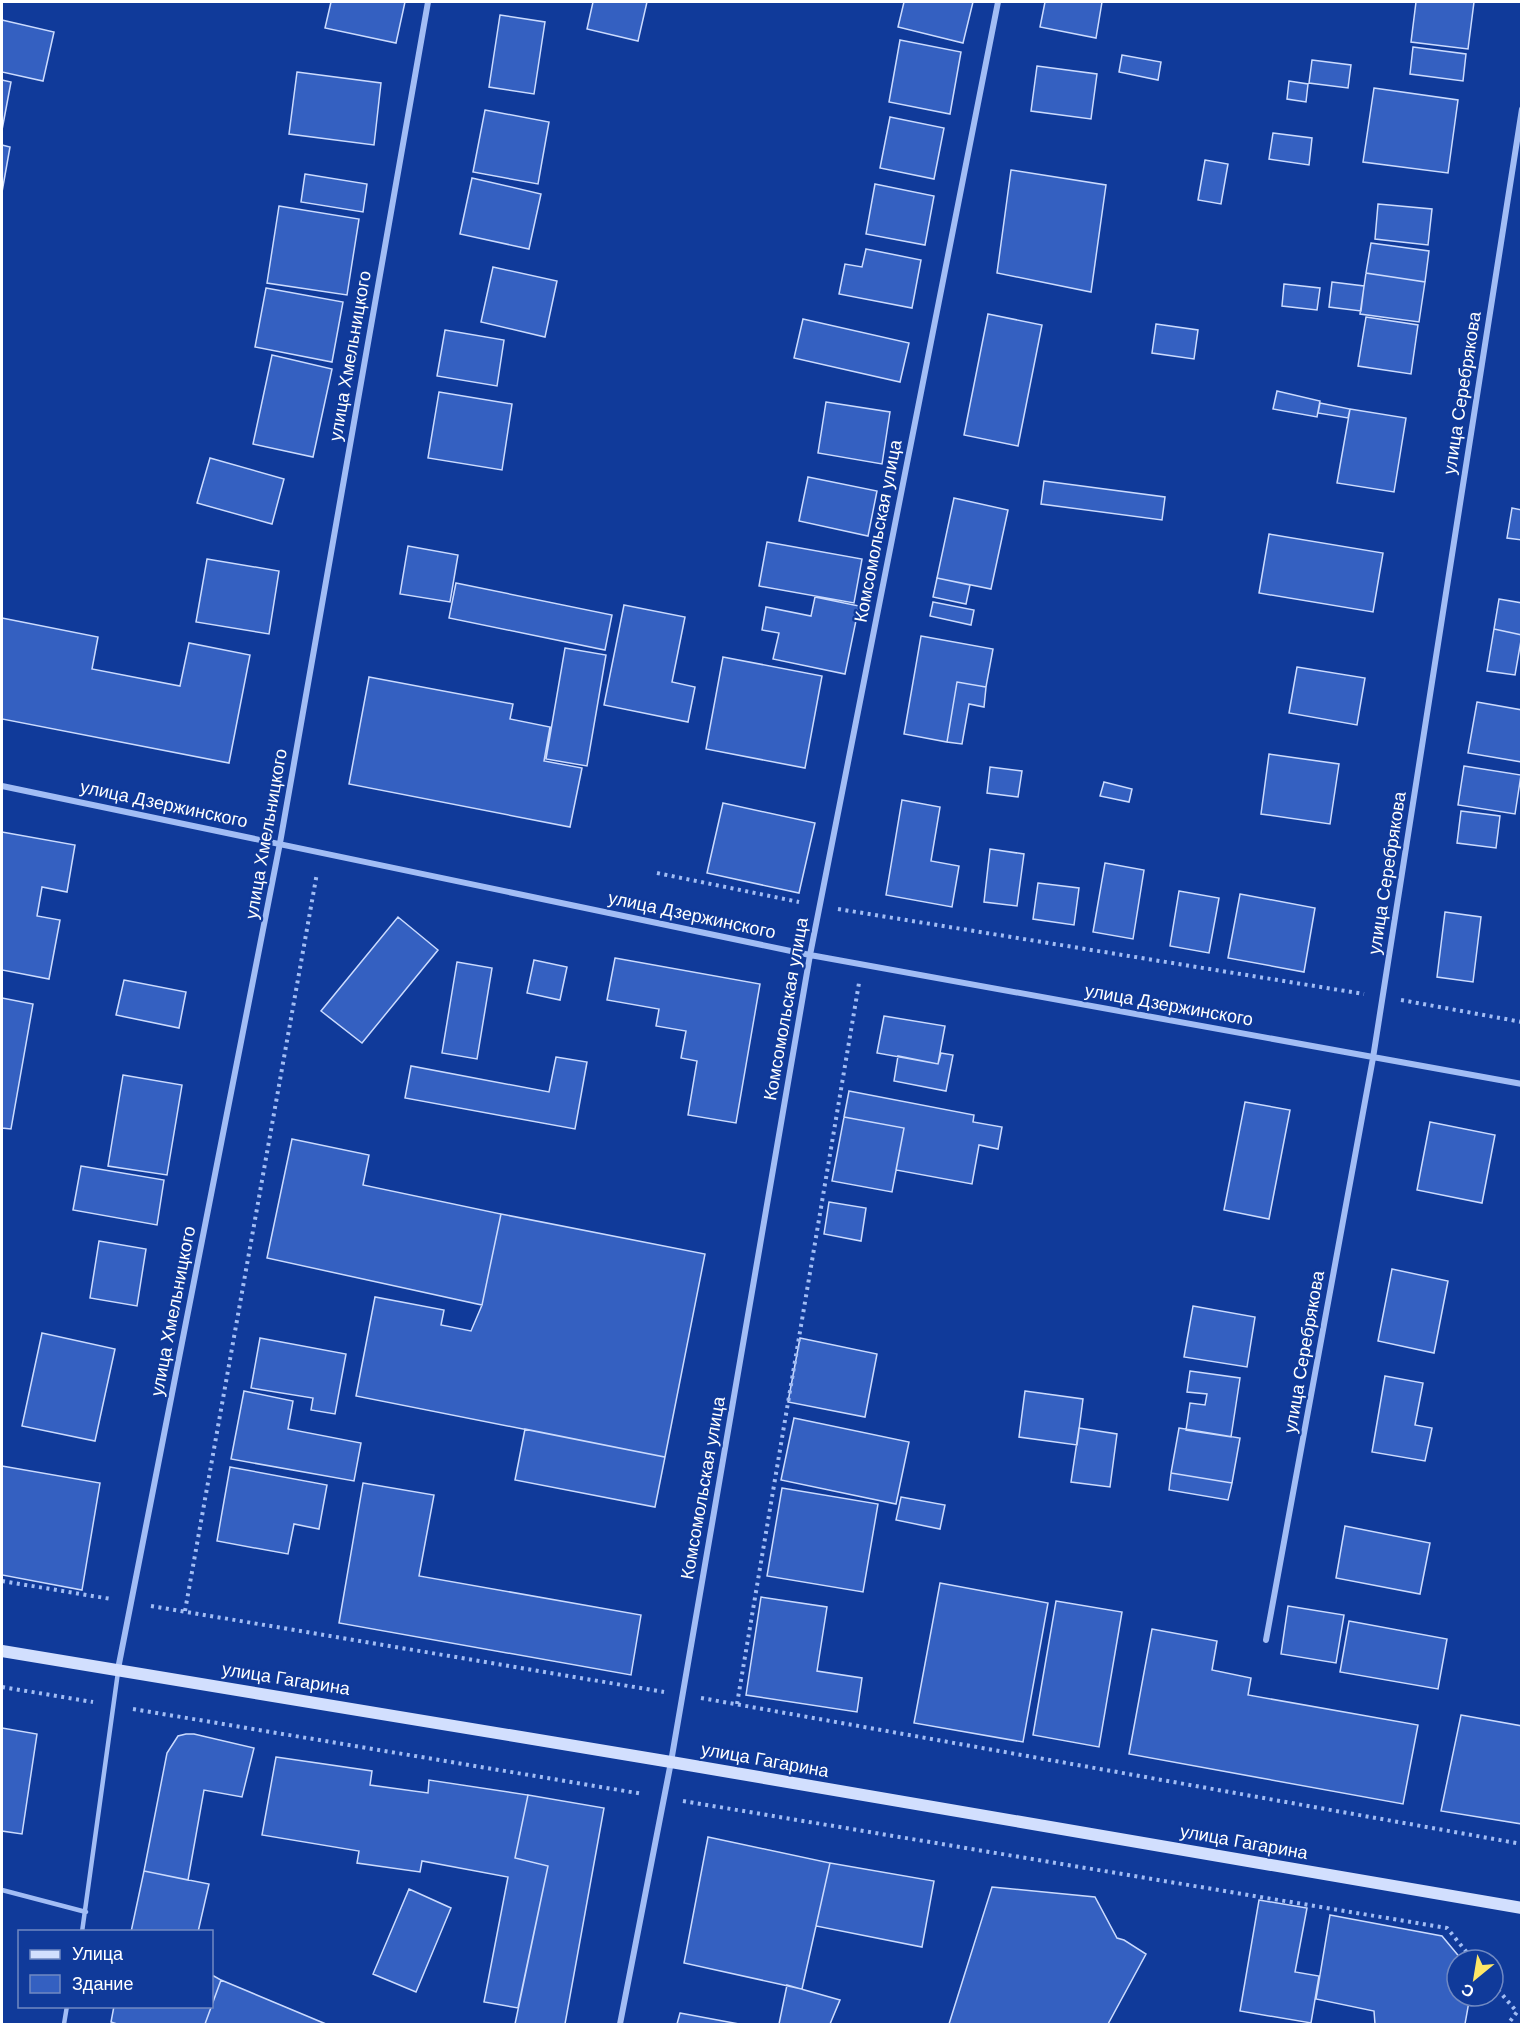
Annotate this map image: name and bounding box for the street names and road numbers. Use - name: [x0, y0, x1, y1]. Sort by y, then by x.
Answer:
- street label: улица Хмельницкого: [325, 269, 375, 443]
- street label: улица Серебрякова: [1439, 309, 1485, 476]
- street label: Комсомольская улица: [850, 437, 906, 624]
- street label: улица Хмельницкого: [241, 747, 291, 921]
- street label: улица Дзержинского: [78, 776, 250, 832]
- street label: улица Серебрякова: [1364, 789, 1410, 956]
- street label: улица Дзержинского: [606, 887, 778, 943]
- street label: Комсомольская улица: [760, 915, 812, 1102]
- street label: улица Дзержинского: [1083, 980, 1255, 1030]
- street label: улица Хмельницкого: [147, 1224, 199, 1398]
- street label: улица Серебрякова: [1280, 1268, 1328, 1435]
- street label: Комсомольская улица: [677, 1394, 729, 1581]
- street label: улица Гагарина: [221, 1659, 352, 1699]
- street label: улица Гагарина: [700, 1739, 831, 1781]
- street label: улица Гагарина: [1179, 1821, 1310, 1863]

